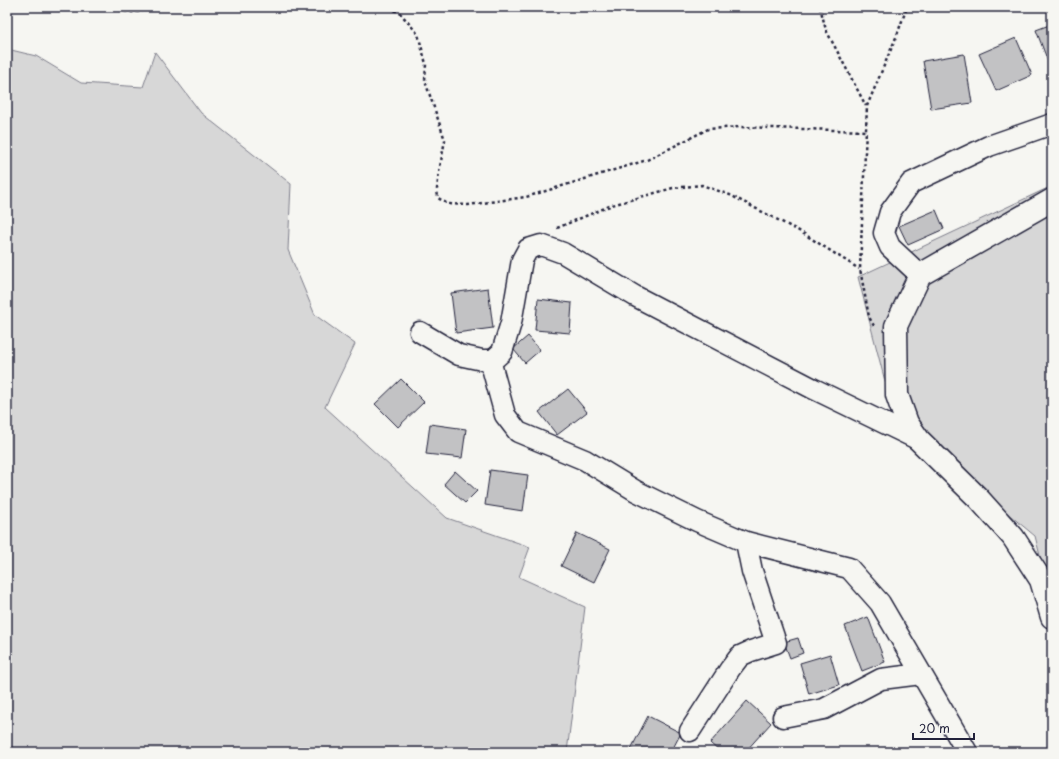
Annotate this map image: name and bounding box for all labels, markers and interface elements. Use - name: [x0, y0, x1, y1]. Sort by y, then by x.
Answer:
- scale bar: [913, 715, 974, 741]
- text: 20 m: [919, 719, 950, 737]

